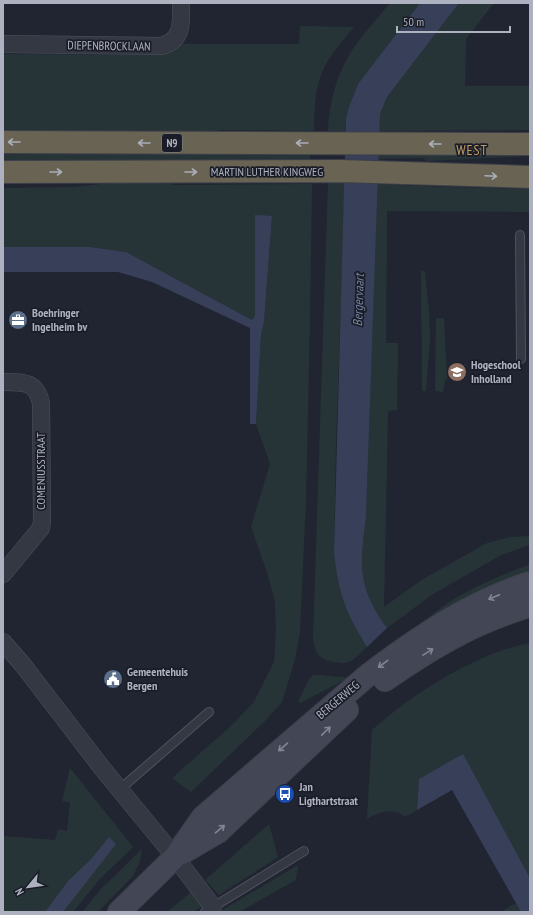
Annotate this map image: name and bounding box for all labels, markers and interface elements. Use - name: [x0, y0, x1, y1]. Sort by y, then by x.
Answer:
- scale bar: [397, 8, 510, 34]
- text: 50 m: [403, 14, 424, 29]
- street label: DIEPENBROCKLAAN: [67, 37, 151, 54]
- road number: N9: [162, 134, 182, 152]
- one-way arrow: [8, 138, 21, 146]
- one-way arrow: [138, 139, 151, 147]
- one-way arrow: [296, 139, 309, 147]
- one-way arrow: [429, 140, 442, 148]
- district label: WEST: [456, 141, 488, 159]
- street label: MARTIN LUTHER KINGWEG: [211, 164, 323, 179]
- one-way arrow: [49, 168, 62, 176]
- one-way arrow: [184, 168, 197, 176]
- one-way arrow: [484, 172, 497, 179]
- water label: Bergervaart: [349, 272, 368, 327]
- place label: Boehringer Ingelheim bv: [32, 305, 87, 334]
- office icon: Boehringer Ingelheim bv: [7, 309, 29, 331]
- place label: Hogeschool Inholland: [471, 357, 521, 386]
- school or university icon: Hogeschool Inholland: [446, 361, 468, 383]
- street label: COMENIUSSTRAAT: [33, 432, 48, 510]
- one-way arrow: [488, 594, 500, 601]
- one-way arrow: [422, 648, 433, 656]
- one-way arrow: [377, 660, 388, 668]
- place label: Gemeentehuis Bergen: [127, 664, 188, 693]
- public building icon: Gemeentehuis Bergen: [102, 668, 124, 690]
- street label: BERGERWEG: [313, 677, 362, 722]
- one-way arrow: [321, 726, 331, 736]
- one-way arrow: [278, 743, 288, 752]
- place label: Jan Ligthartstraat: [298, 779, 358, 808]
- bus stop icon: Jan Ligthartstraat: [274, 783, 296, 805]
- one-way arrow: [215, 825, 226, 834]
- north arrow: [8, 867, 48, 907]
- text: N: [12, 886, 27, 898]

